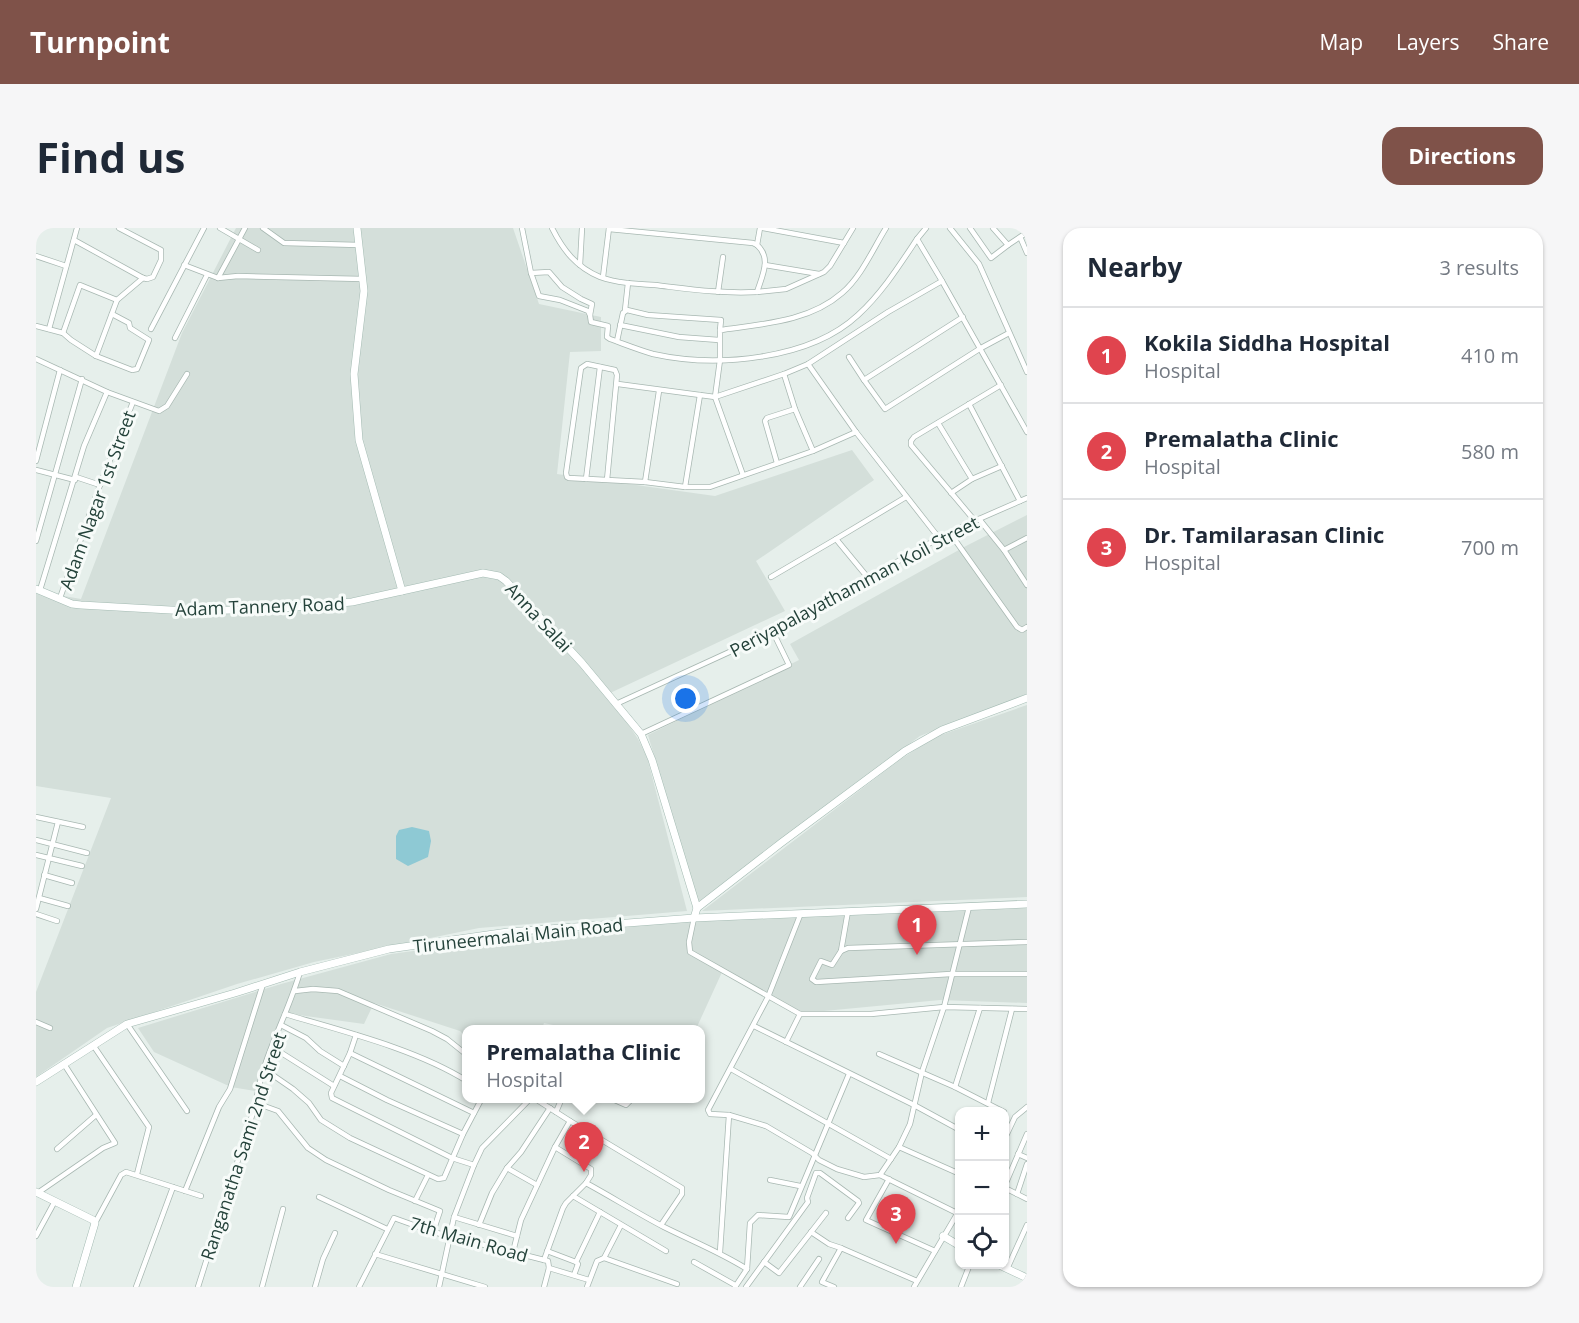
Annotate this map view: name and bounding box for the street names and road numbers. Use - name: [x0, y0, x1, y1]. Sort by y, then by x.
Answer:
- street label: Adam Nagar 1st Street: [53, 407, 141, 593]
- street label: Periyapalayathamman Koil Street: [725, 510, 983, 662]
- street label: Anna Salai: [501, 577, 577, 657]
- street label: Adam Tannery Road: [175, 591, 345, 621]
- street label: Tiruneermalai Main Road: [412, 912, 624, 958]
- street label: Ranganatha Sami 2nd Street: [195, 1029, 291, 1263]
- street label: 7th Main Road: [407, 1211, 531, 1267]

